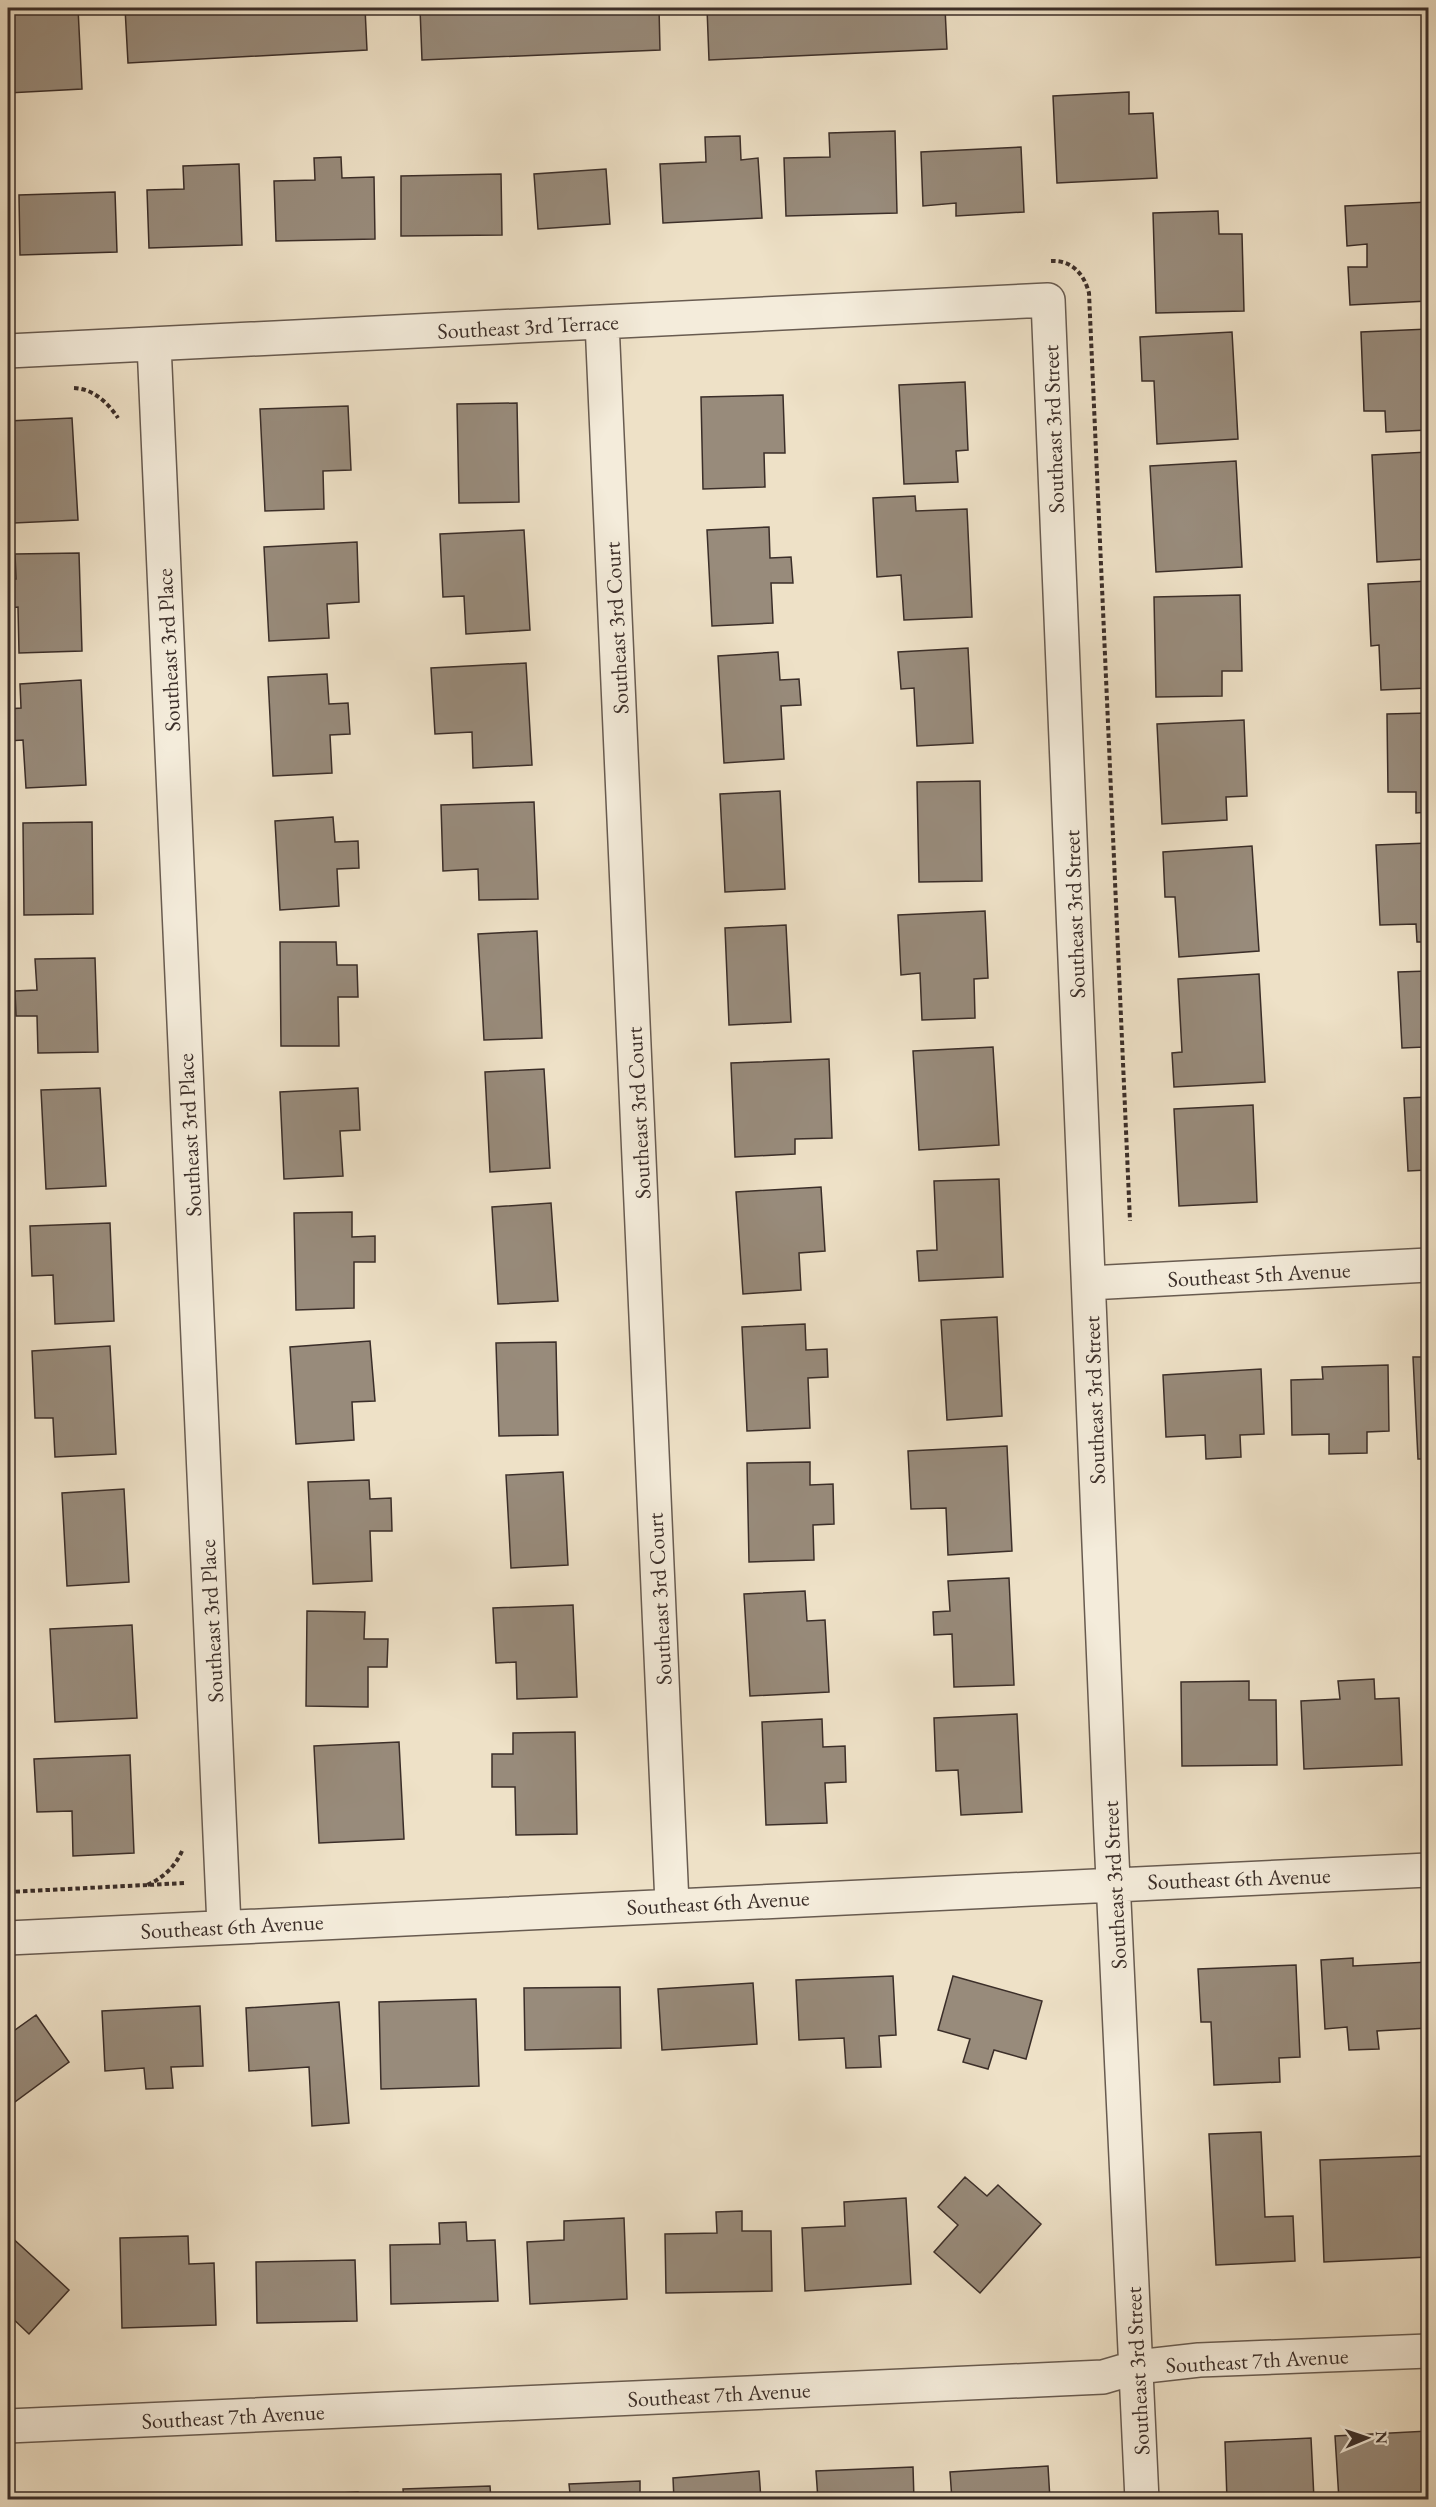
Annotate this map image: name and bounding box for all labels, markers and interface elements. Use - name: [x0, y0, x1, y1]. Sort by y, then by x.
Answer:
- street label: Southeast 3rd Terrace: [437, 307, 620, 346]
- street label: Southeast 3rd Street: [1036, 344, 1071, 514]
- street label: Southeast 3rd Court: [597, 541, 635, 715]
- street label: Southeast 3rd Place: [150, 567, 187, 732]
- street label: Southeast 3rd Street: [1057, 829, 1092, 999]
- street label: Southeast 3rd Court: [619, 1026, 657, 1200]
- street label: Southeast 3rd Place: [171, 1052, 208, 1217]
- street label: Southeast 5th Avenue: [1167, 1255, 1352, 1294]
- street label: Southeast 3rd Street: [1077, 1315, 1112, 1485]
- street label: Southeast 3rd Court: [640, 1512, 678, 1686]
- street label: Southeast 3rd Place: [193, 1538, 230, 1703]
- street label: Southeast 3rd Street: [1096, 1800, 1133, 1970]
- street label: Southeast 6th Avenue: [1147, 1861, 1331, 1896]
- street label: Southeast 6th Avenue: [626, 1883, 811, 1922]
- street label: Southeast 6th Avenue: [140, 1907, 325, 1946]
- street label: Southeast 3rd Street: [1119, 2286, 1156, 2456]
- street label: Southeast 7th Avenue: [1165, 2341, 1350, 2380]
- street label: Southeast 7th Avenue: [627, 2375, 812, 2414]
- street label: Southeast 7th Avenue: [141, 2397, 326, 2436]
- north arrow: [1337, 2408, 1397, 2468]
- text: N: [1371, 2431, 1392, 2444]

